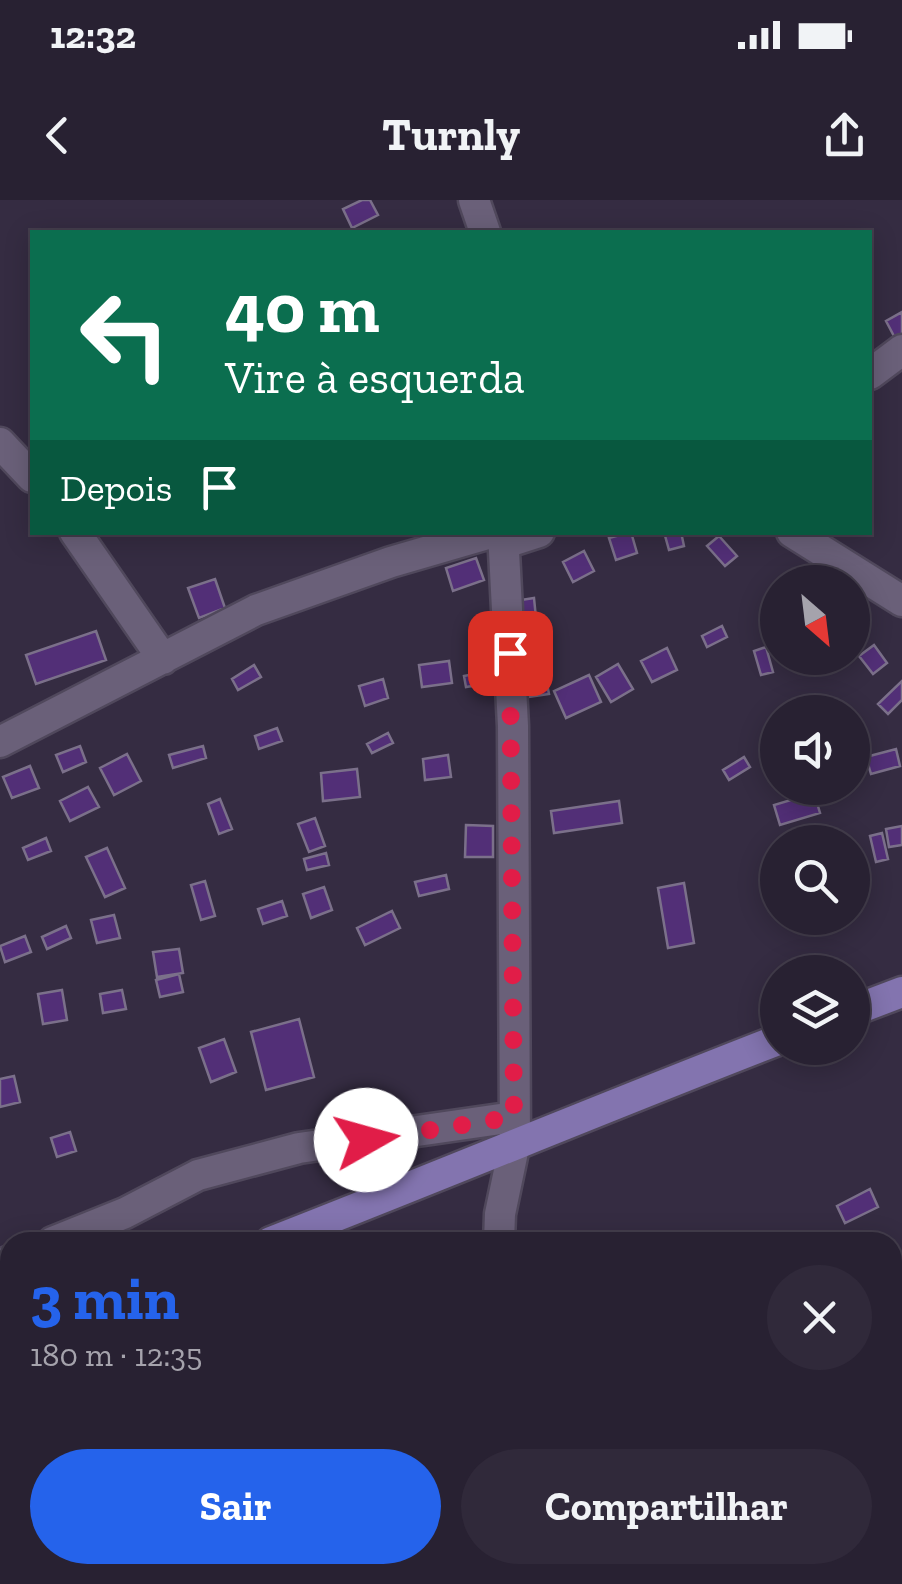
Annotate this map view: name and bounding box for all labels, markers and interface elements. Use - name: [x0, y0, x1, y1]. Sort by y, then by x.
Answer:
- text: 12:32: [50, 12, 136, 58]
- icon: back: [30, 108, 85, 163]
- text: Turnly: [382, 108, 520, 162]
- icon: share: [817, 108, 872, 163]
- text: 40 m: [225, 266, 380, 350]
- icon: left: [60, 270, 190, 400]
- text: Vire à esquerda: [225, 351, 525, 405]
- icon: arrive: [192, 460, 247, 515]
- text: Depois: [60, 465, 172, 511]
- north arrow: [760, 565, 870, 675]
- map controls: [760, 565, 870, 1065]
- pin: [468, 611, 553, 696]
- icon: arrive: [483, 626, 538, 681]
- button: sound: [760, 695, 870, 805]
- button: search: [760, 825, 870, 935]
- button: layers: [760, 955, 870, 1065]
- position arrow: [314, 1088, 418, 1192]
- text: 3 min: [30, 1262, 179, 1334]
- button: close: [767, 1265, 872, 1370]
- text: 180 m · 12:35: [30, 1336, 202, 1374]
- button: Sair: [30, 1449, 441, 1564]
- button: Compartilhar: [461, 1449, 872, 1564]

